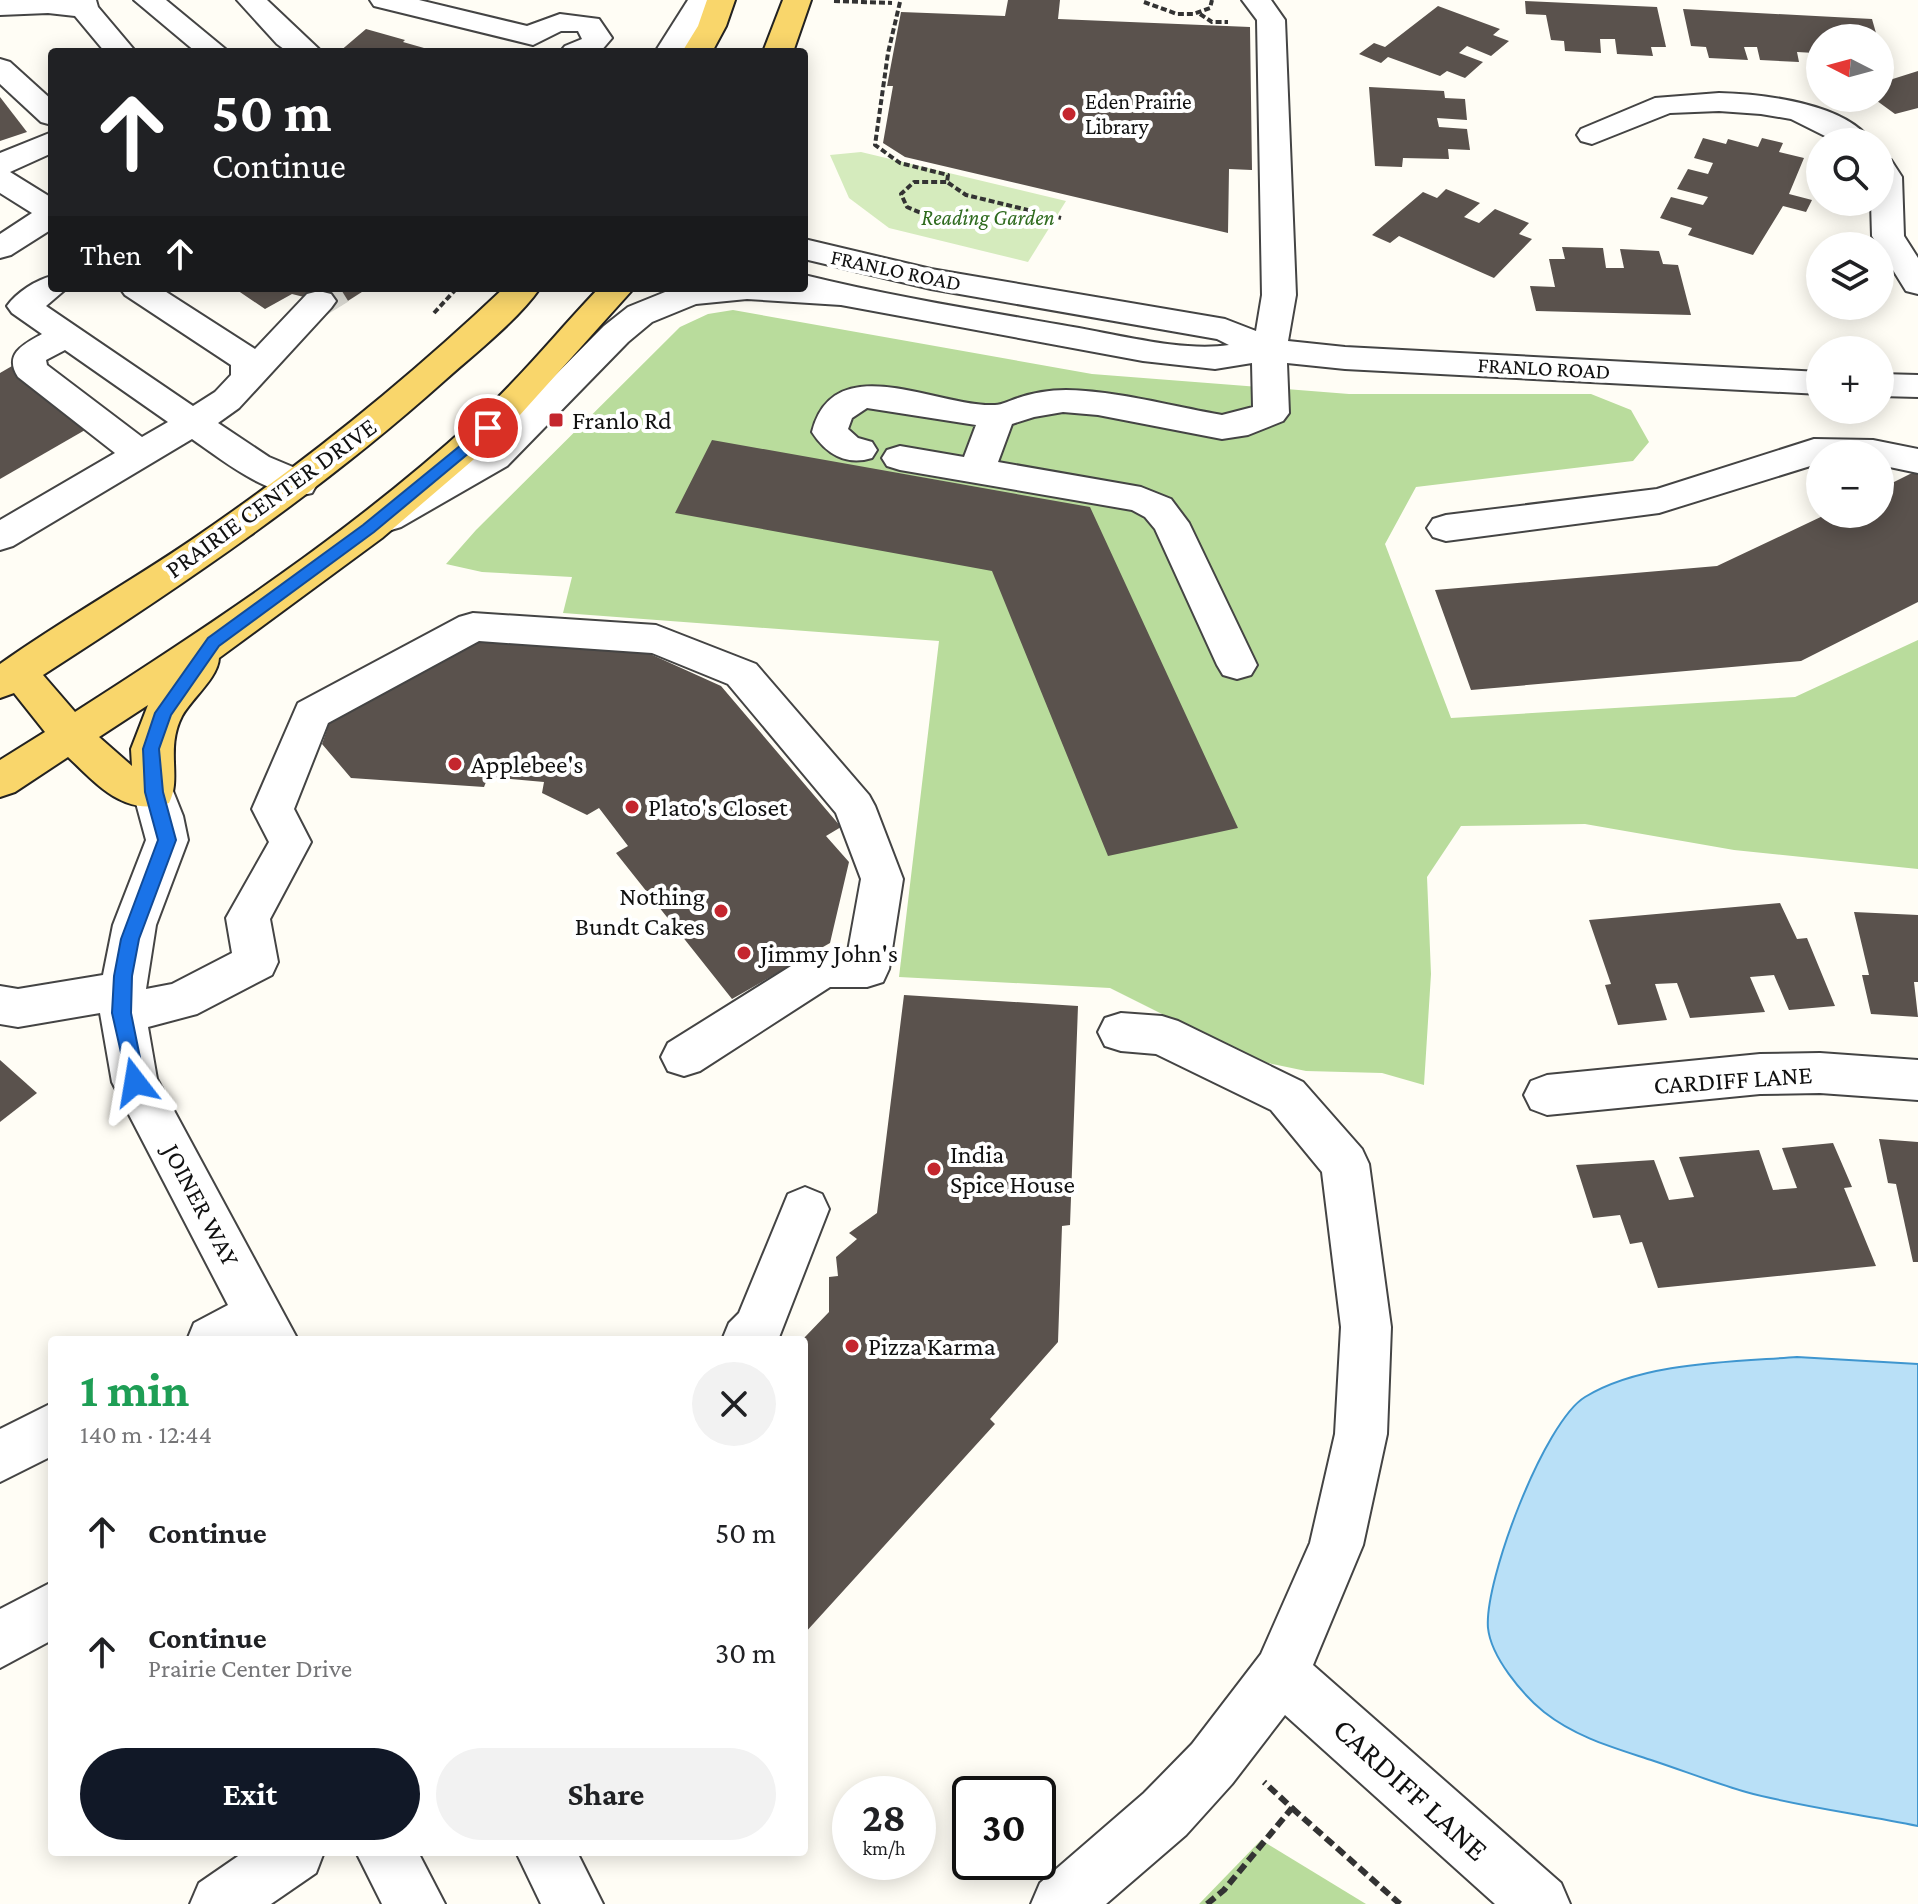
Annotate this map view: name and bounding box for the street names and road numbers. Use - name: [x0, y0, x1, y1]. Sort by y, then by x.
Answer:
- street label: FRANLO ROAD: [828, 244, 964, 296]
- street label: FRANLO ROAD: [1477, 352, 1611, 384]
- street label: PRAIRIE CENTER DRIVE: [160, 412, 382, 584]
- street label: CARDIFF LANE: [1653, 1060, 1813, 1100]
- street label: JOINER WAY: [156, 1137, 245, 1271]
- street label: CARDIFF LANE: [1326, 1710, 1496, 1868]

